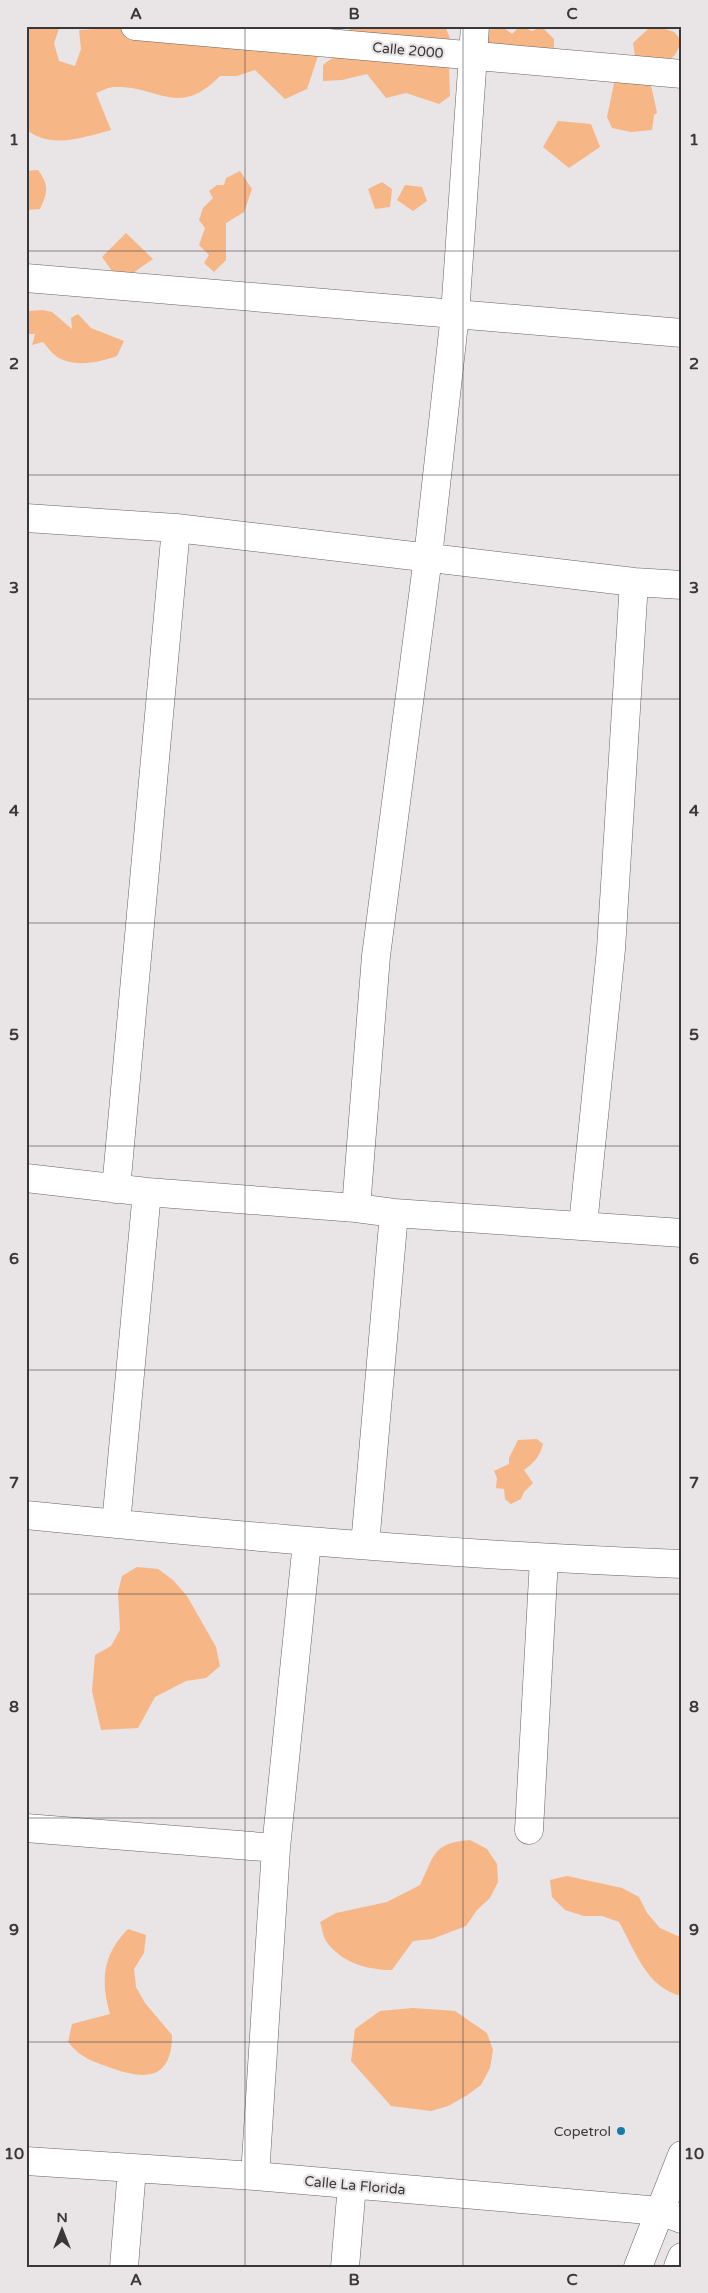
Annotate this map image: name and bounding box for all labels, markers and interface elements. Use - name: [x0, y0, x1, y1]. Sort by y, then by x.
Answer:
- text: A: [130, 4, 142, 24]
- text: B: [348, 4, 360, 24]
- text: C: [566, 4, 578, 24]
- street label: Calle 2000: [372, 39, 444, 62]
- text: 1: [9, 130, 19, 150]
- text: 1: [689, 130, 699, 150]
- text: 2: [9, 354, 19, 374]
- text: 2: [689, 354, 699, 374]
- text: 3: [9, 578, 19, 598]
- text: 3: [689, 578, 699, 598]
- text: 4: [9, 801, 19, 821]
- text: 4: [689, 801, 699, 821]
- text: 5: [9, 1025, 19, 1045]
- text: 5: [689, 1025, 699, 1045]
- text: 6: [9, 1249, 19, 1269]
- text: 6: [689, 1249, 699, 1269]
- text: 7: [9, 1473, 19, 1493]
- text: 7: [689, 1473, 699, 1493]
- text: 8: [9, 1697, 19, 1717]
- text: 8: [689, 1697, 699, 1717]
- text: 9: [9, 1920, 19, 1940]
- text: 9: [689, 1920, 699, 1940]
- place label: Copetrol: [554, 2123, 611, 2140]
- marker: Copetrol: [615, 2125, 627, 2137]
- text: 10: [4, 2144, 24, 2164]
- text: 10: [684, 2144, 704, 2164]
- street label: Calle La Florida: [304, 2173, 406, 2198]
- north arrow: [38, 2206, 88, 2256]
- text: N: [56, 2209, 68, 2226]
- text: A: [130, 2270, 142, 2290]
- text: B: [348, 2270, 360, 2290]
- text: C: [566, 2270, 578, 2290]

